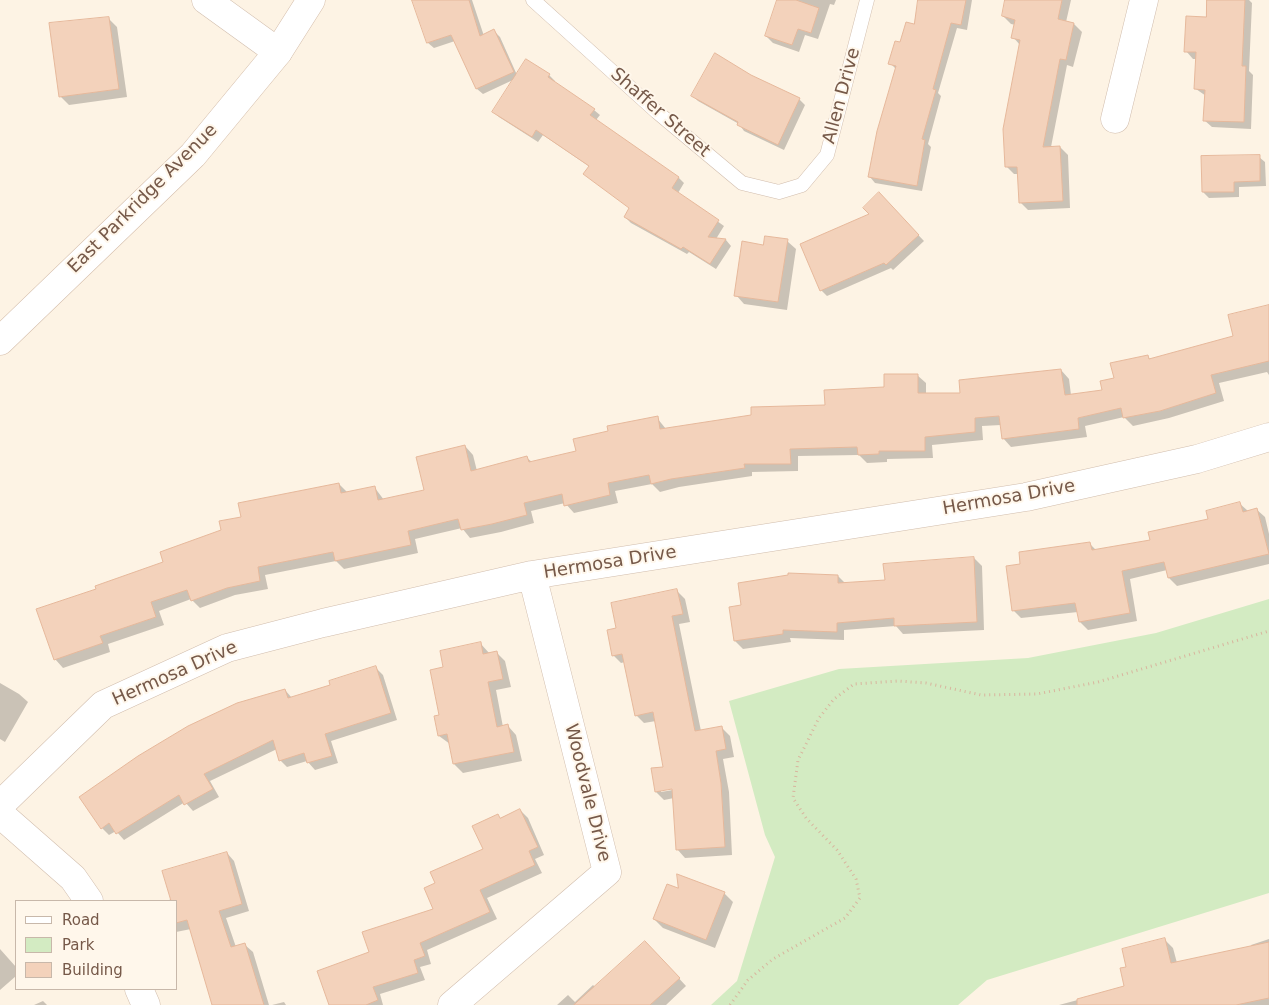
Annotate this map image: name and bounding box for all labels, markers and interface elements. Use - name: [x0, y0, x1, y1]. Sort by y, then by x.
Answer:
- street label: Allen Drive: [819, 46, 865, 146]
- street label: Shaffer Street: [606, 64, 714, 162]
- street label: East Parkridge Avenue: [64, 120, 222, 278]
- street label: Hermosa Drive: [941, 476, 1077, 520]
- street label: Hermosa Drive: [542, 542, 678, 584]
- street label: Hermosa Drive: [109, 637, 241, 711]
- street label: Woodvale Drive: [559, 722, 615, 864]
- legend: [15, 900, 178, 990]
- text: Road: [62, 911, 100, 929]
- text: Park: [62, 936, 94, 954]
- text: Building: [62, 961, 123, 979]

